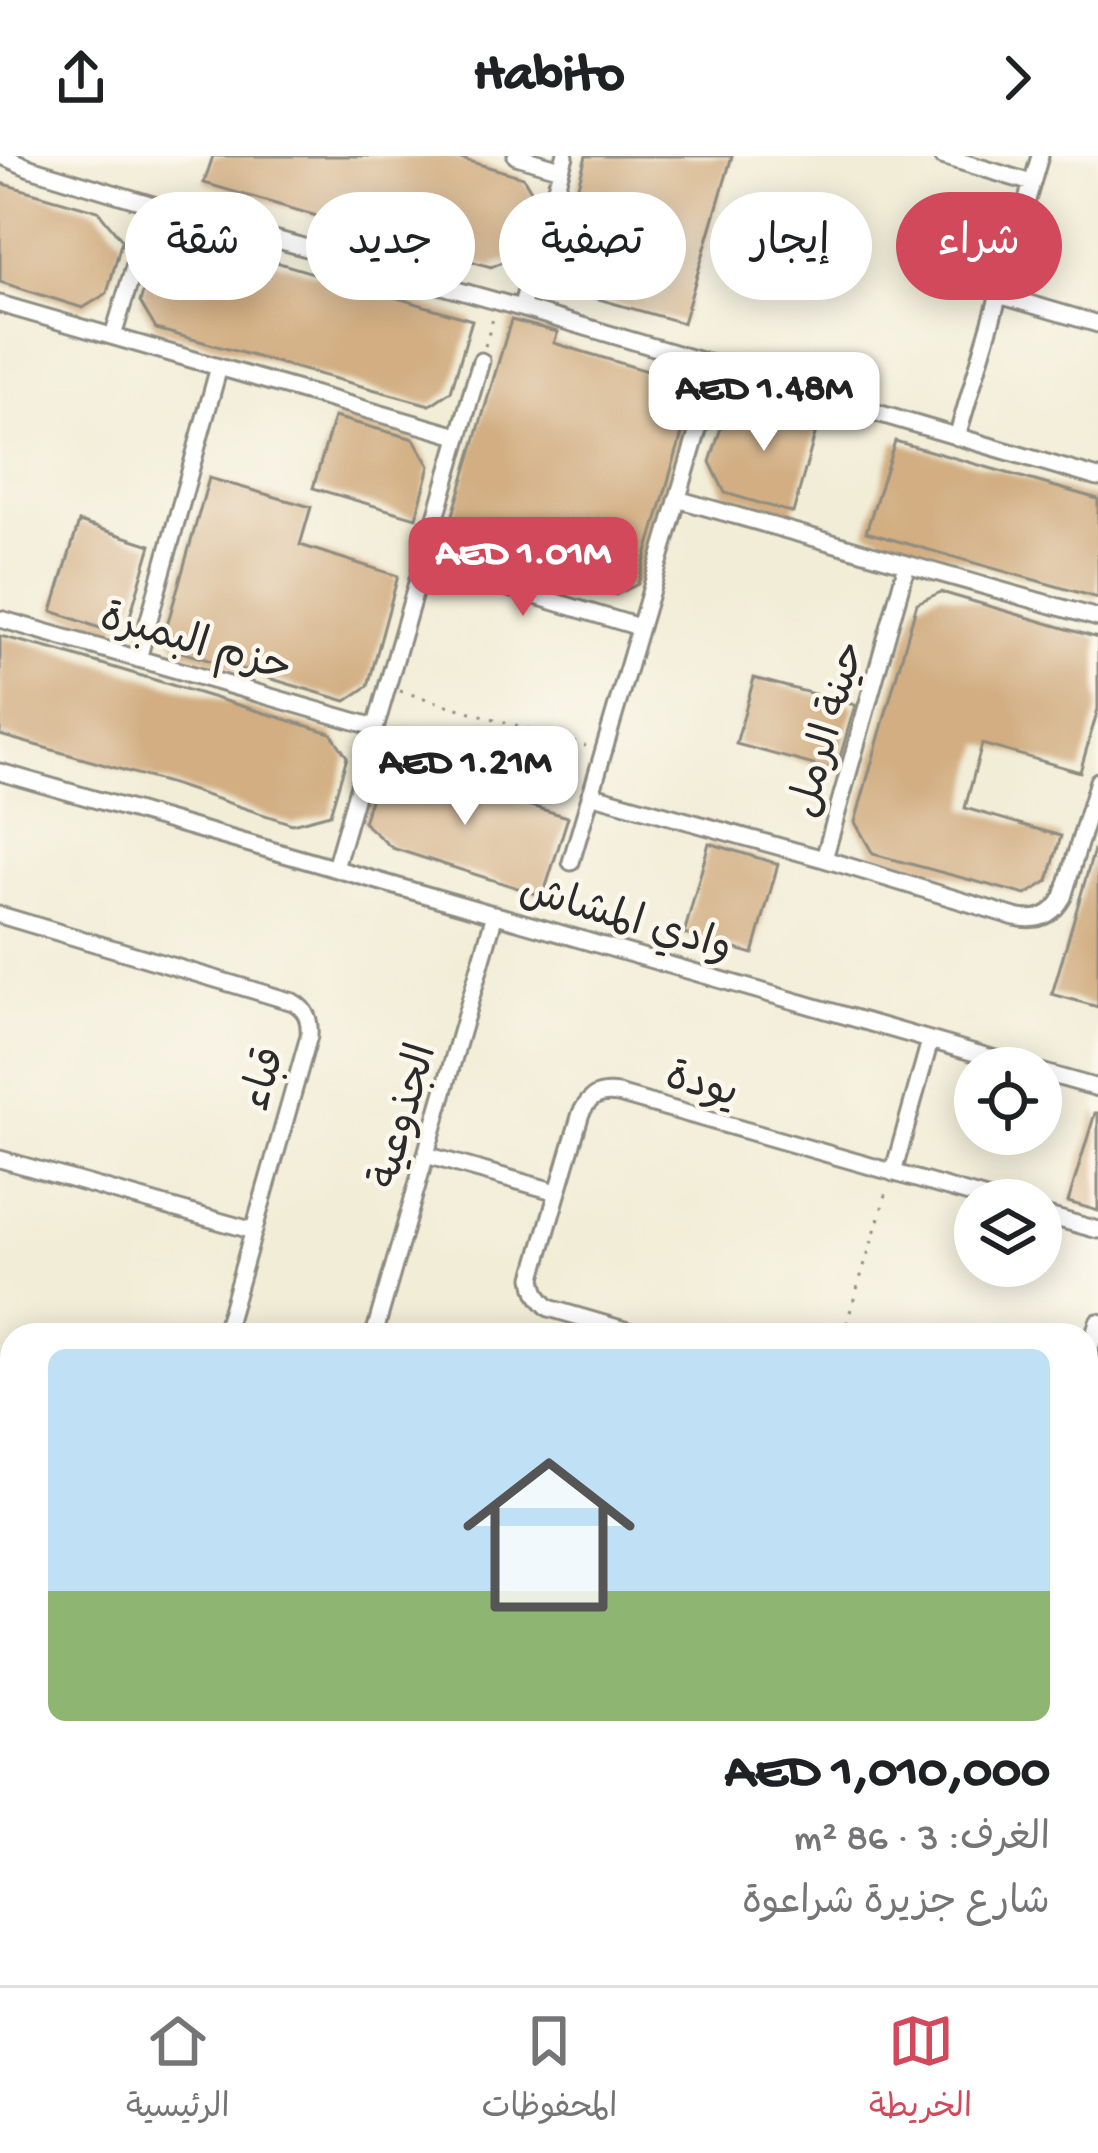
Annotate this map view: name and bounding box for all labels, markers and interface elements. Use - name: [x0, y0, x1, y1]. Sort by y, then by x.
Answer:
- icon: share: [48, 45, 114, 111]
- icon: forward: [984, 45, 1050, 111]
- text: Habito: [473, 46, 625, 110]
- chip: شقة: [125, 192, 282, 300]
- chip: جديد: [306, 192, 475, 300]
- chip: تصفية: [499, 192, 686, 300]
- chip: إيجار: [710, 192, 872, 300]
- chip: شراء: [896, 192, 1062, 300]
- pin: AED 1.48M: [627, 352, 901, 454]
- text: AED 1.48M: [676, 368, 852, 414]
- pin: AED 1.01M: [386, 517, 660, 619]
- text: AED 1.01M: [436, 533, 610, 579]
- street label: حزم البمبرة: [94, 595, 296, 697]
- street label: حينة الرمل: [782, 636, 880, 824]
- pin: AED 1.21M: [328, 726, 602, 828]
- text: AED 1.21M: [379, 742, 551, 788]
- street label: وادي المشاش: [513, 868, 737, 976]
- street label: الجذوعية: [362, 1039, 451, 1195]
- street label: قباء: [234, 1042, 300, 1118]
- map controls: [954, 1047, 1062, 1287]
- button: locate: [954, 1047, 1062, 1155]
- street label: يودة: [659, 1055, 743, 1122]
- button: layers: [954, 1179, 1062, 1287]
- icon: home: [441, 1427, 657, 1643]
- text: AED 1,010,000: [725, 1745, 1050, 1805]
- text: الغرف: 3 · 86 m²: [794, 1818, 1050, 1864]
- text: شارع جزيرة شراعوة: [742, 1882, 1050, 1928]
- tab: الرئيسية: [126, 2008, 230, 2134]
- tab: المحفوظات: [481, 2008, 617, 2134]
- tab: الخريطة: [869, 2008, 972, 2134]

